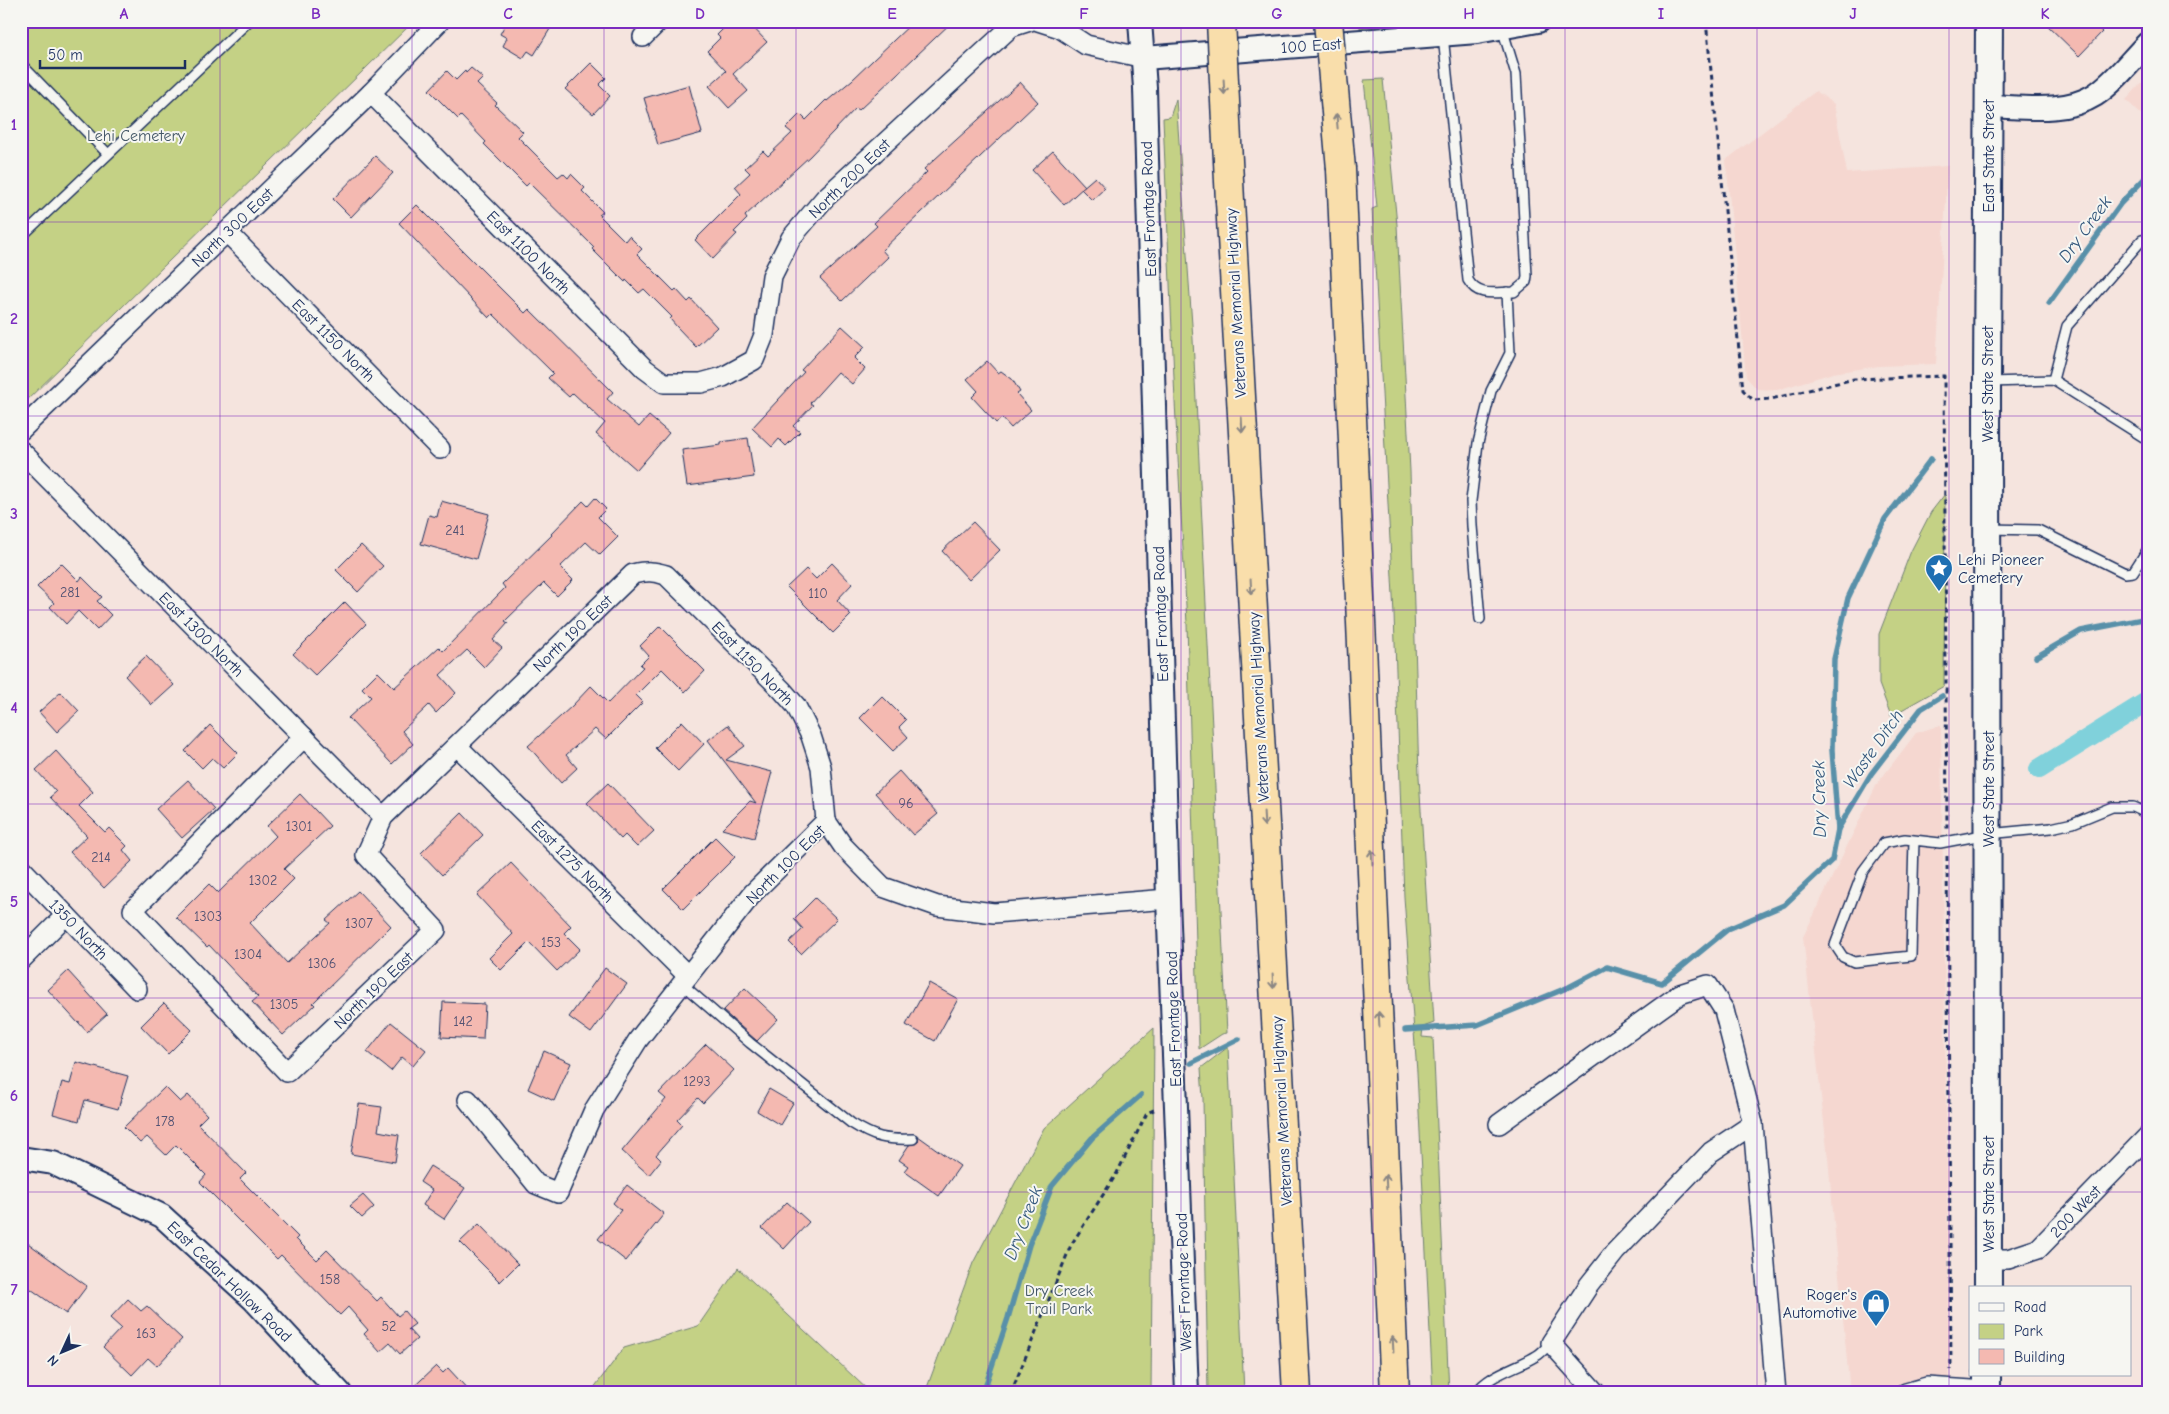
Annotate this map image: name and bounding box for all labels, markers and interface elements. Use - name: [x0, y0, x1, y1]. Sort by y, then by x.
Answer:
- text: A: [120, 5, 129, 23]
- text: B: [311, 5, 321, 23]
- text: C: [503, 5, 513, 23]
- text: D: [695, 5, 705, 23]
- text: E: [887, 5, 897, 23]
- text: F: [1079, 5, 1089, 23]
- text: G: [1271, 5, 1283, 23]
- text: H: [1463, 5, 1475, 23]
- text: I: [1658, 5, 1664, 23]
- text: J: [1849, 5, 1857, 23]
- text: K: [2040, 5, 2050, 23]
- street label: 100 East: [1280, 35, 1342, 57]
- scale bar: [40, 38, 185, 70]
- text: 50 m: [48, 46, 83, 64]
- one-way arrow: [1219, 79, 1228, 95]
- street label: East State Street: [1980, 99, 1998, 213]
- one-way arrow: [1332, 113, 1342, 129]
- text: 1: [11, 116, 17, 134]
- park label: Lehi Cemetery: [87, 127, 186, 145]
- street label: North 200 East: [805, 135, 894, 222]
- street label: East Frontage Road: [1138, 141, 1160, 277]
- street label: North 300 East: [188, 184, 277, 271]
- water label: Dry Creek: [2054, 192, 2117, 267]
- street label: East 1100 North: [483, 207, 574, 298]
- street label: Veterans Memorial Highway: [1222, 207, 1250, 398]
- street label: East 1150 North: [288, 296, 378, 386]
- text: 2: [10, 310, 18, 328]
- street label: West State Street: [1979, 326, 1997, 442]
- one-way arrow: [1238, 416, 1247, 432]
- text: 3: [10, 505, 18, 523]
- house number: 241: [445, 522, 465, 539]
- street label: East Frontage Road: [1150, 546, 1172, 682]
- place label: Lehi Pioneer Cemetery: [1958, 551, 2044, 587]
- place icon: Lehi Pioneer Cemetery: [1924, 553, 1954, 592]
- one-way arrow: [1247, 579, 1256, 595]
- house number: 281: [60, 584, 80, 601]
- house number: 110: [808, 585, 828, 602]
- street label: East 1300 North: [155, 589, 247, 681]
- street label: North 190 East: [529, 591, 616, 676]
- street label: Veterans Memorial Highway: [1245, 611, 1273, 802]
- street label: East 1150 North: [708, 618, 797, 709]
- text: 4: [10, 699, 18, 717]
- water label: Waste Ditch: [1839, 706, 1908, 793]
- street label: West State Street: [1980, 731, 1998, 847]
- water label: Dry Creek: [1808, 760, 1831, 838]
- house number: 96: [898, 795, 914, 812]
- one-way arrow: [1260, 811, 1269, 827]
- street label: East 1275 North: [527, 817, 617, 907]
- house number: 1301: [286, 818, 312, 835]
- street label: North 100 East: [743, 821, 829, 908]
- house number: 214: [91, 849, 111, 866]
- one-way arrow: [1367, 849, 1376, 865]
- house number: 1302: [249, 872, 277, 889]
- text: 5: [10, 893, 18, 911]
- street label: 1350 North: [45, 896, 111, 964]
- house number: 1303: [194, 908, 222, 925]
- house number: 1307: [345, 915, 373, 932]
- house number: 153: [541, 934, 561, 951]
- house number: 1304: [234, 946, 262, 963]
- street label: North 190 East: [330, 948, 417, 1033]
- street label: East Frontage Road: [1163, 951, 1185, 1087]
- house number: 1306: [308, 955, 336, 972]
- one-way arrow: [1269, 973, 1278, 989]
- house number: 1305: [270, 996, 298, 1013]
- one-way arrow: [1374, 1012, 1383, 1028]
- house number: 142: [453, 1013, 473, 1030]
- street label: Veterans Memorial Highway: [1268, 1015, 1296, 1206]
- house number: 1293: [683, 1073, 711, 1090]
- text: 6: [10, 1087, 18, 1105]
- house number: 178: [155, 1113, 175, 1130]
- street label: West State Street: [1980, 1136, 1998, 1252]
- one-way arrow: [1381, 1174, 1390, 1190]
- street label: 200 West: [2047, 1182, 2105, 1241]
- water label: Dry Creek: [1000, 1183, 1047, 1263]
- street label: West Frontage Road: [1173, 1212, 1195, 1352]
- street label: East Cedar Hollow Road: [163, 1218, 295, 1346]
- house number: 158: [320, 1271, 340, 1288]
- text: 7: [10, 1281, 18, 1299]
- park label: Dry Creek Trail Park: [1025, 1282, 1094, 1318]
- place label: Roger's Automotive: [1783, 1286, 1857, 1322]
- legend: [1969, 1286, 2132, 1376]
- shop icon: Roger's Automotive: [1861, 1288, 1891, 1327]
- text: Road: [2014, 1298, 2046, 1316]
- house number: 52: [382, 1318, 396, 1335]
- text: Park: [2014, 1322, 2043, 1340]
- house number: 163: [136, 1325, 156, 1342]
- north arrow: [38, 1326, 88, 1376]
- one-way arrow: [1388, 1336, 1397, 1352]
- text: Building: [2014, 1348, 2065, 1366]
- text: N: [44, 1351, 62, 1370]

